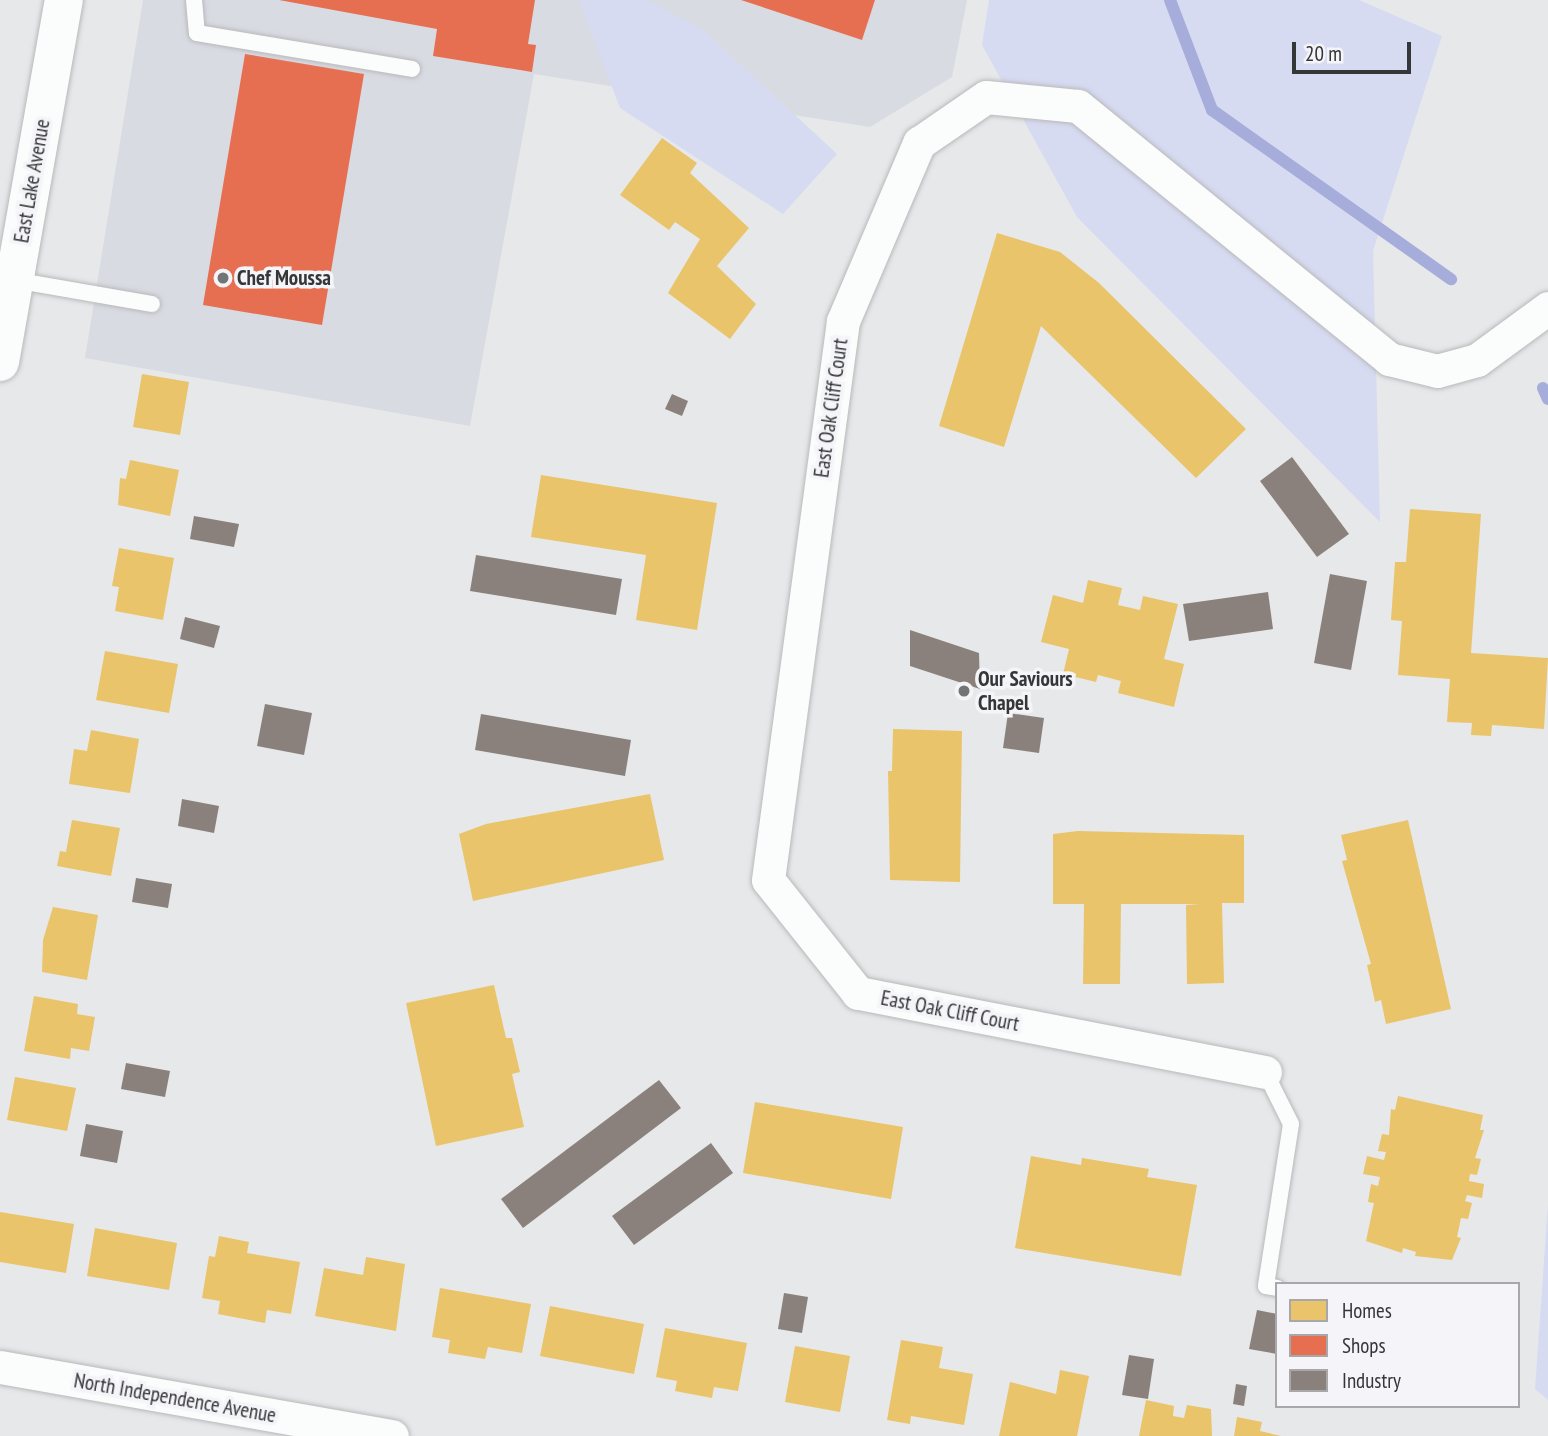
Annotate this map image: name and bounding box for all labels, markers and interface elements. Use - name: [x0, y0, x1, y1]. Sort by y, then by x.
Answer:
- scale bar: [1296, 28, 1415, 72]
- text: 20 m: [1305, 40, 1342, 67]
- street label: East Lake Avenue: [9, 117, 55, 245]
- place label: Chef Moussa: [237, 265, 331, 291]
- marker: Chef Moussa: [215, 270, 231, 286]
- street label: East Oak Cliff Court: [809, 337, 853, 479]
- place label: Our Saviours Chapel: [978, 666, 1073, 716]
- marker: Our Saviours Chapel: [956, 683, 972, 699]
- street label: East Oak Cliff Court: [878, 985, 1022, 1037]
- legend: [1275, 1282, 1520, 1408]
- text: Homes: [1342, 1297, 1392, 1324]
- text: Shops: [1342, 1332, 1386, 1359]
- text: Industry: [1342, 1367, 1401, 1394]
- street label: North Independence Avenue: [72, 1368, 278, 1428]

